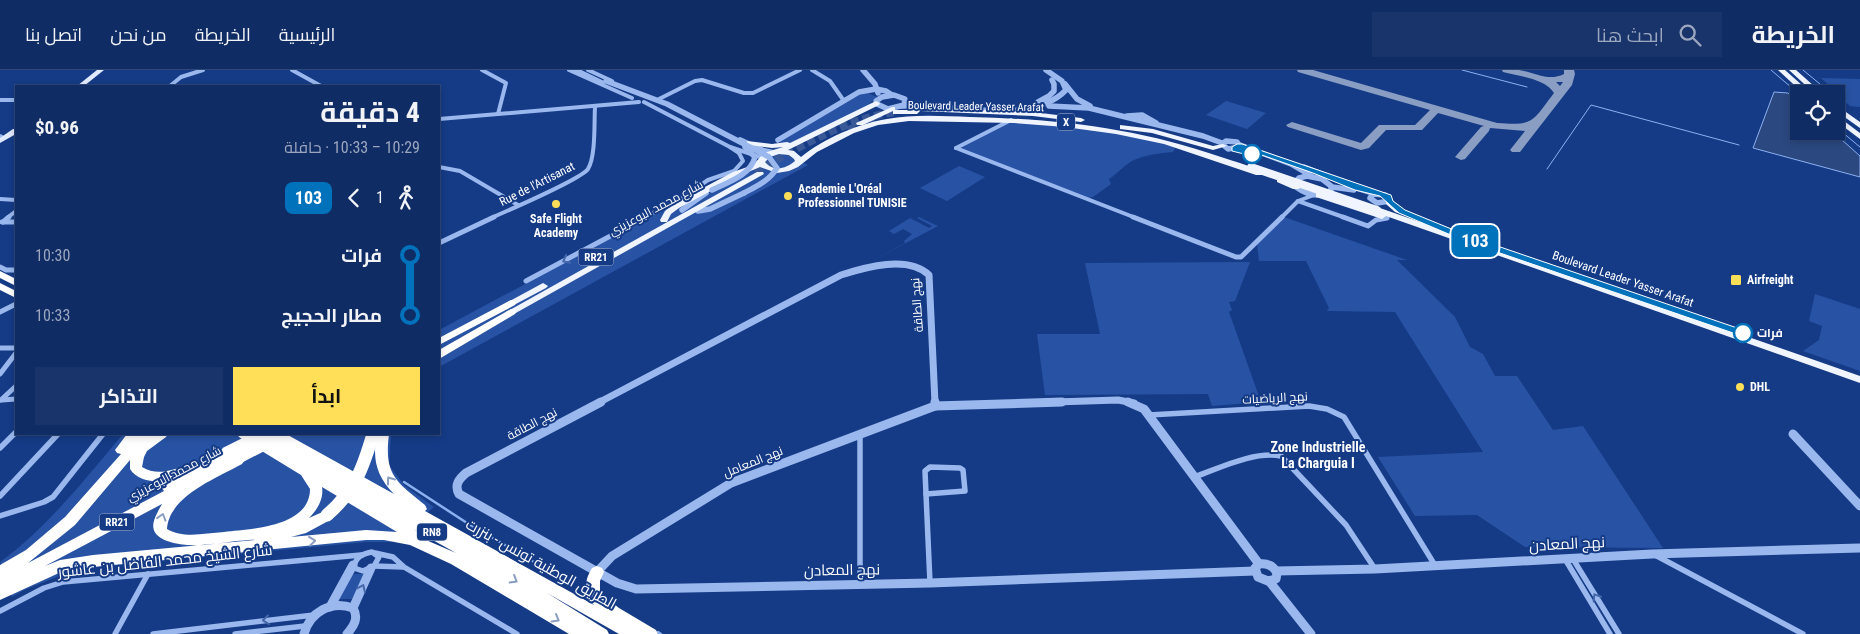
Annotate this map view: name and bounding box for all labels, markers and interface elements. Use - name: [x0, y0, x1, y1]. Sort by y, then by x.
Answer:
- search box: [1372, 12, 1722, 57]
- icon: search: [1676, 21, 1704, 49]
- text: الخريطة: [1752, 21, 1835, 49]
- text: اتصل بنا: [25, 24, 82, 45]
- text: من نحن: [110, 24, 167, 45]
- text: الخريطة: [195, 24, 251, 45]
- text: الرئيسية: [279, 24, 335, 45]
- text: ابحث هنا: [1596, 24, 1664, 47]
- map controls: [1790, 85, 1845, 140]
- button: locate: [1790, 85, 1845, 140]
- text: 4 دقيقة: [320, 96, 420, 129]
- street label: Boulevard Leader Yasser Arafat: [908, 99, 1044, 114]
- road number: X: [1057, 114, 1075, 131]
- text: $0.96: [35, 116, 79, 139]
- text: 10:29 – 10:33 · حافلة: [284, 138, 420, 157]
- unlabelled marker: [1242, 144, 1262, 164]
- street label: Rue de l'Artisanat: [497, 159, 577, 209]
- street label: شارع محمد البوعزيزي: [607, 177, 707, 241]
- place label: Academie L'Oréal Professionnel TUNISIE: [798, 182, 907, 210]
- icon: back: [340, 184, 368, 212]
- icon: walk: [392, 184, 420, 212]
- text: 103: [295, 187, 322, 208]
- text: 1: [376, 188, 384, 207]
- marker: Academie L'Oréal Professionnel TUNISIE: [782, 190, 794, 202]
- marker: Safe Flight Academy: [550, 198, 562, 210]
- place label: Safe Flight Academy: [530, 212, 582, 240]
- line badge: 103: [1446, 225, 1504, 257]
- text: 103: [1461, 230, 1489, 251]
- text: فرات: [341, 244, 382, 267]
- text: 10:30: [35, 246, 70, 265]
- road number: RR21: [578, 248, 614, 266]
- street label: Boulevard Leader Yasser Arafat: [1550, 248, 1696, 310]
- one-way arrow: [562, 254, 571, 264]
- marker: Airfreight: [1729, 273, 1743, 287]
- place label: Airfreight: [1747, 273, 1794, 287]
- street label: نهج الطاقة: [908, 277, 927, 333]
- text: مطار الحجيج: [281, 304, 382, 327]
- text: 10:33: [35, 306, 70, 325]
- marker: فرات: [1733, 323, 1753, 343]
- place label: فرات: [1757, 326, 1783, 341]
- button: التذاكر: [35, 367, 223, 425]
- button: ابدأ: [233, 367, 420, 425]
- place label: DHL: [1750, 380, 1770, 394]
- marker: DHL: [1734, 381, 1746, 393]
- street label: نهج الرياضيات: [1242, 389, 1308, 408]
- street label: نهج الطاقة: [505, 405, 560, 444]
- district label: Zone Industrielle La Charguia I: [1271, 439, 1366, 471]
- street label: شارع محمد البوعزيزي: [125, 443, 225, 507]
- street label: نهج المعامل: [721, 444, 785, 481]
- one-way arrow: [387, 477, 395, 486]
- one-way arrow: [157, 513, 167, 522]
- road number: RR21: [100, 514, 134, 531]
- street label: الطريق الوطنية تونس - بنزرت: [462, 515, 620, 614]
- road number: RN8: [417, 524, 447, 541]
- street label: نهج المعادن: [1528, 533, 1606, 557]
- one-way arrow: [308, 536, 316, 547]
- street label: شارع الشيخ محمد الفاضل بن عاشور: [56, 541, 273, 583]
- street label: نهج المعادن: [804, 560, 880, 582]
- one-way arrow: [508, 574, 517, 584]
- one-way arrow: [355, 584, 366, 593]
- one-way arrow: [1593, 593, 1602, 602]
- one-way arrow: [551, 612, 560, 622]
- one-way arrow: [262, 614, 270, 625]

